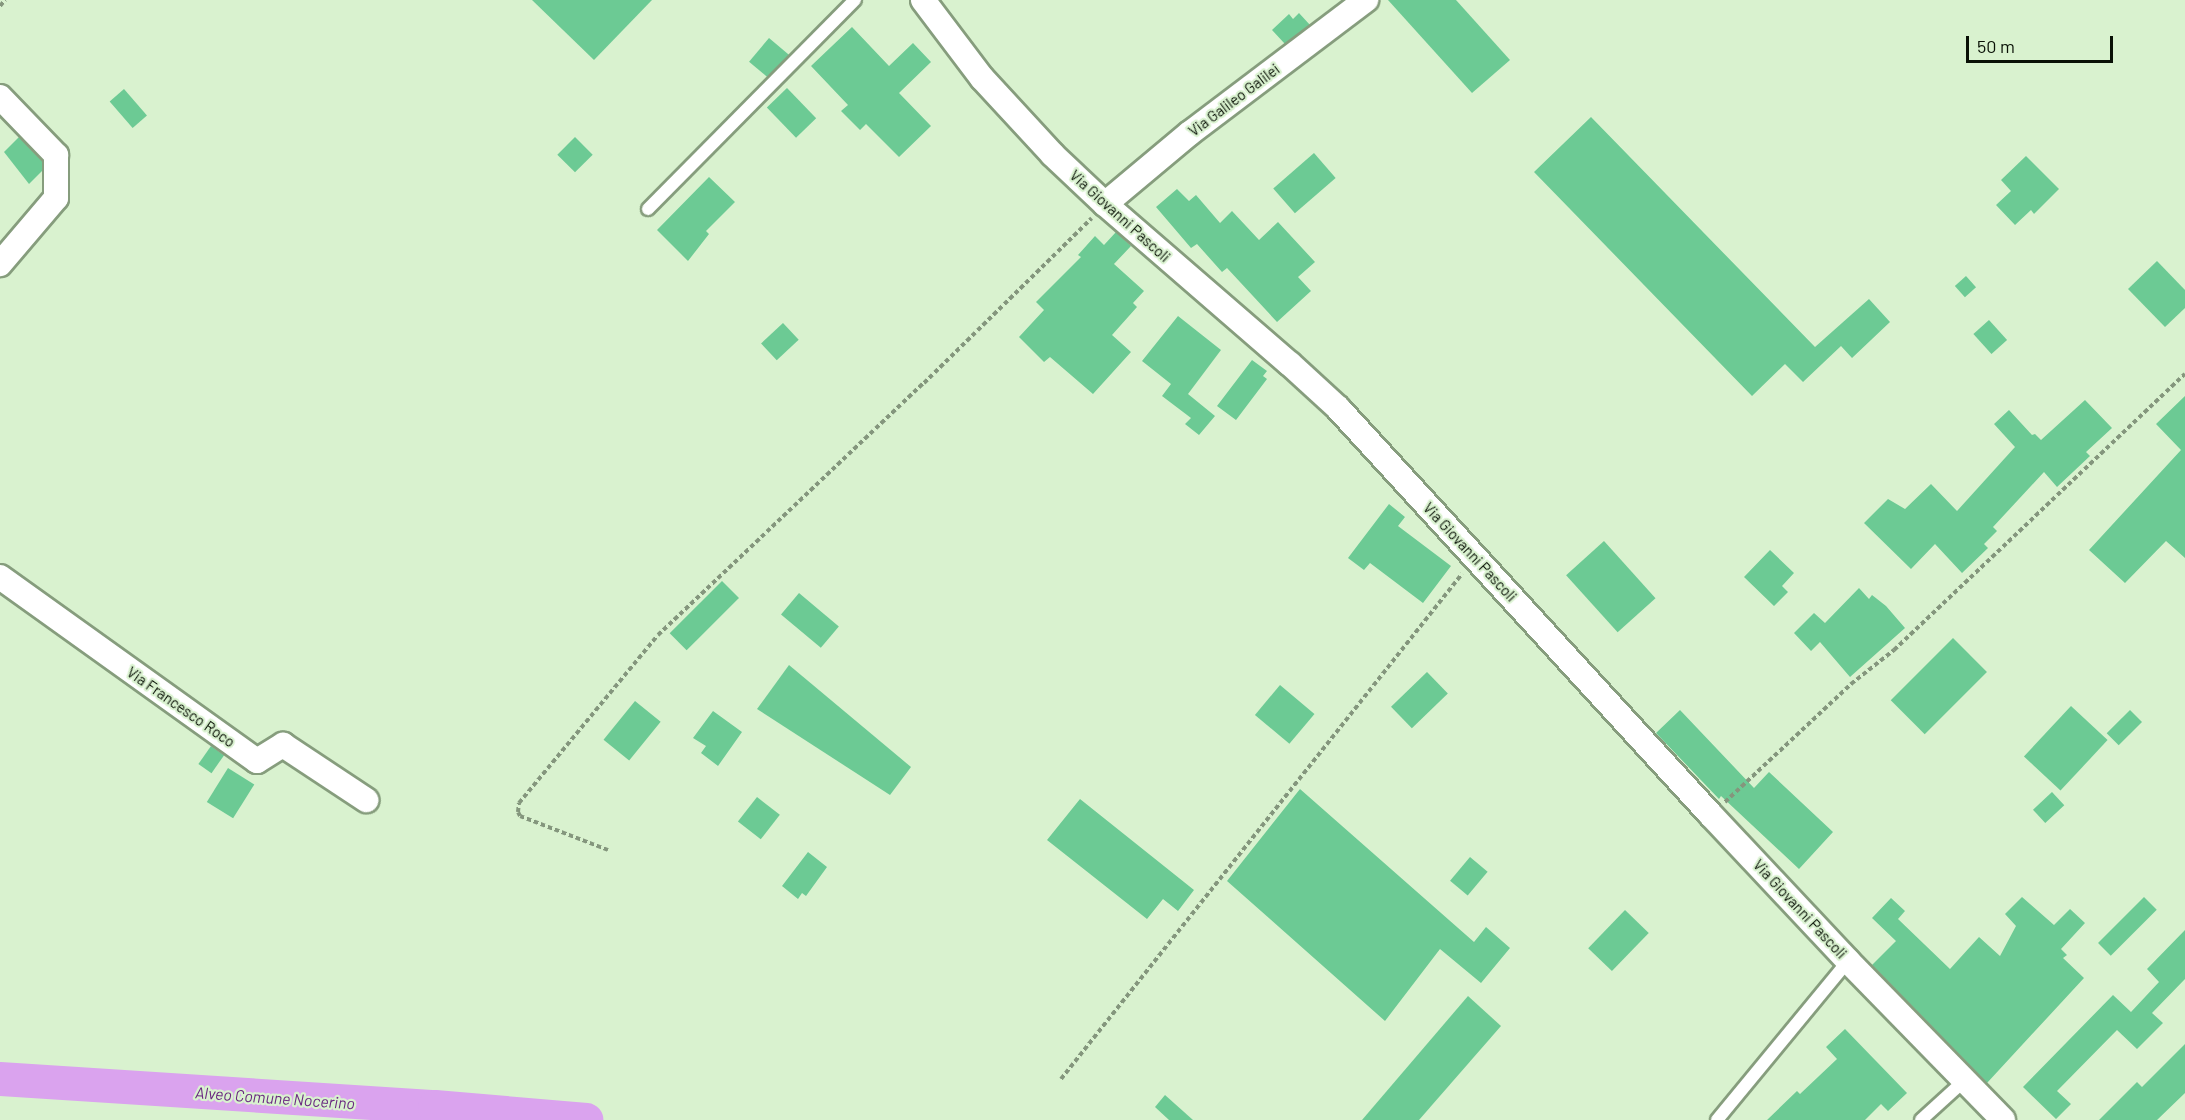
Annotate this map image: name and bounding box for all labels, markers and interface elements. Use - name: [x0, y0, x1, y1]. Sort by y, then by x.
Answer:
- scale bar: [1969, 24, 2116, 62]
- text: 50 m: [1977, 35, 2015, 57]
- street label: Via Galileo Galilei: [1185, 60, 1283, 140]
- street label: Via Giovanni Pascoli: [1066, 166, 1174, 266]
- street label: Via Giovanni Pascoli: [1420, 499, 1520, 605]
- street label: Via Francesco Roco: [124, 663, 238, 751]
- street label: Via Giovanni Pascoli: [1750, 856, 1850, 962]
- water label: Alveo Comune Nocerino: [194, 1083, 356, 1113]

